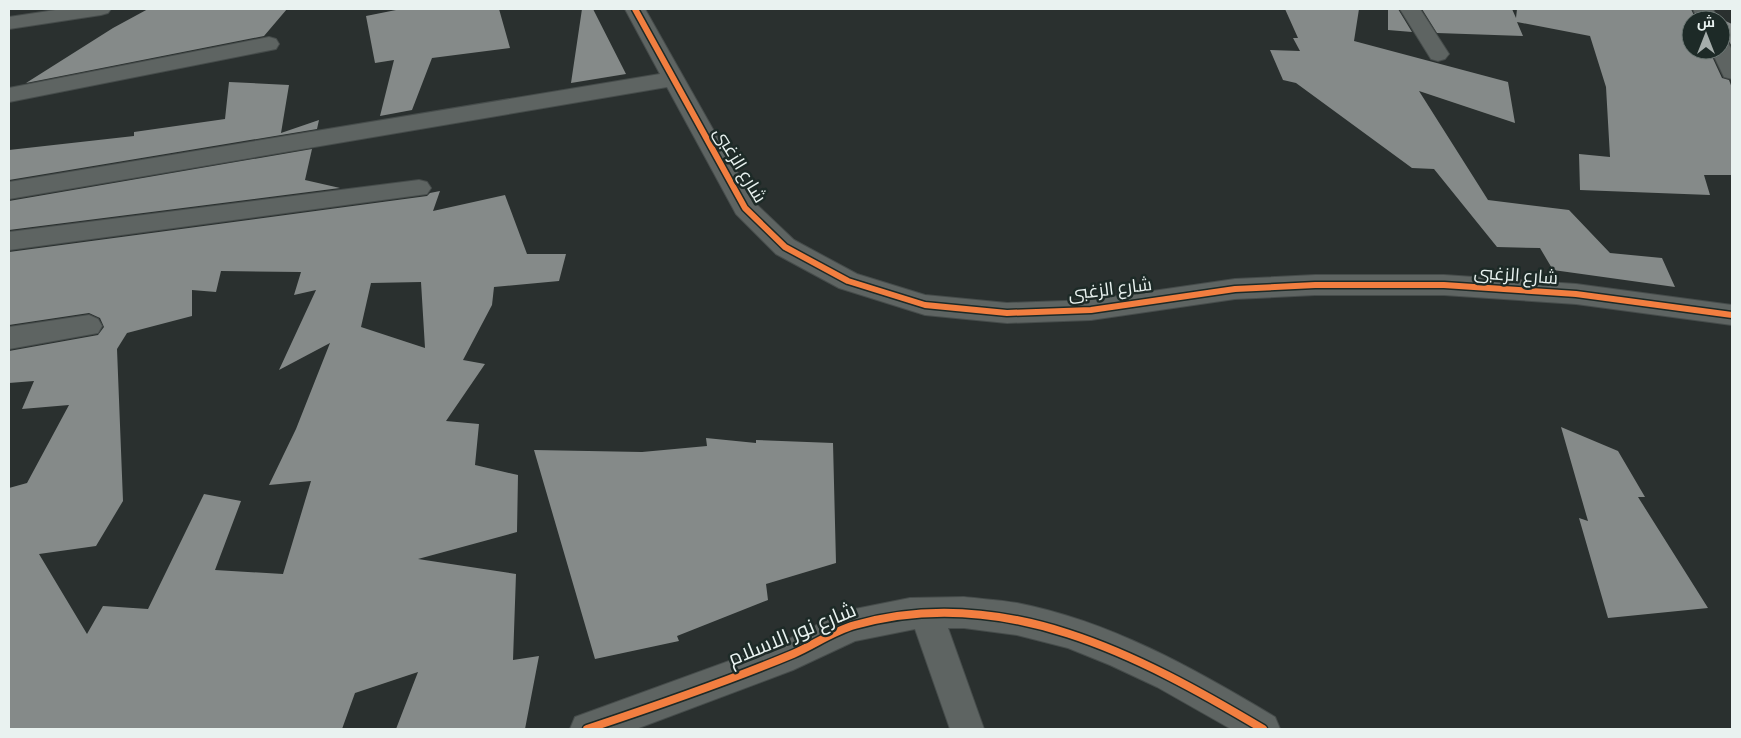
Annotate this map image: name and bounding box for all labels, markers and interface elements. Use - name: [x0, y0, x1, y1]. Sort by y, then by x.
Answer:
- north arrow: [1681, 10, 1731, 60]
- text: ش: [1697, 14, 1715, 31]
- street label: شارع الزغبى: [708, 123, 771, 207]
- street label: شارع الزغبى: [1473, 261, 1559, 290]
- street label: شارع الزغبى: [1067, 273, 1153, 306]
- street label: شارع نور الاسلام: [724, 596, 860, 672]

